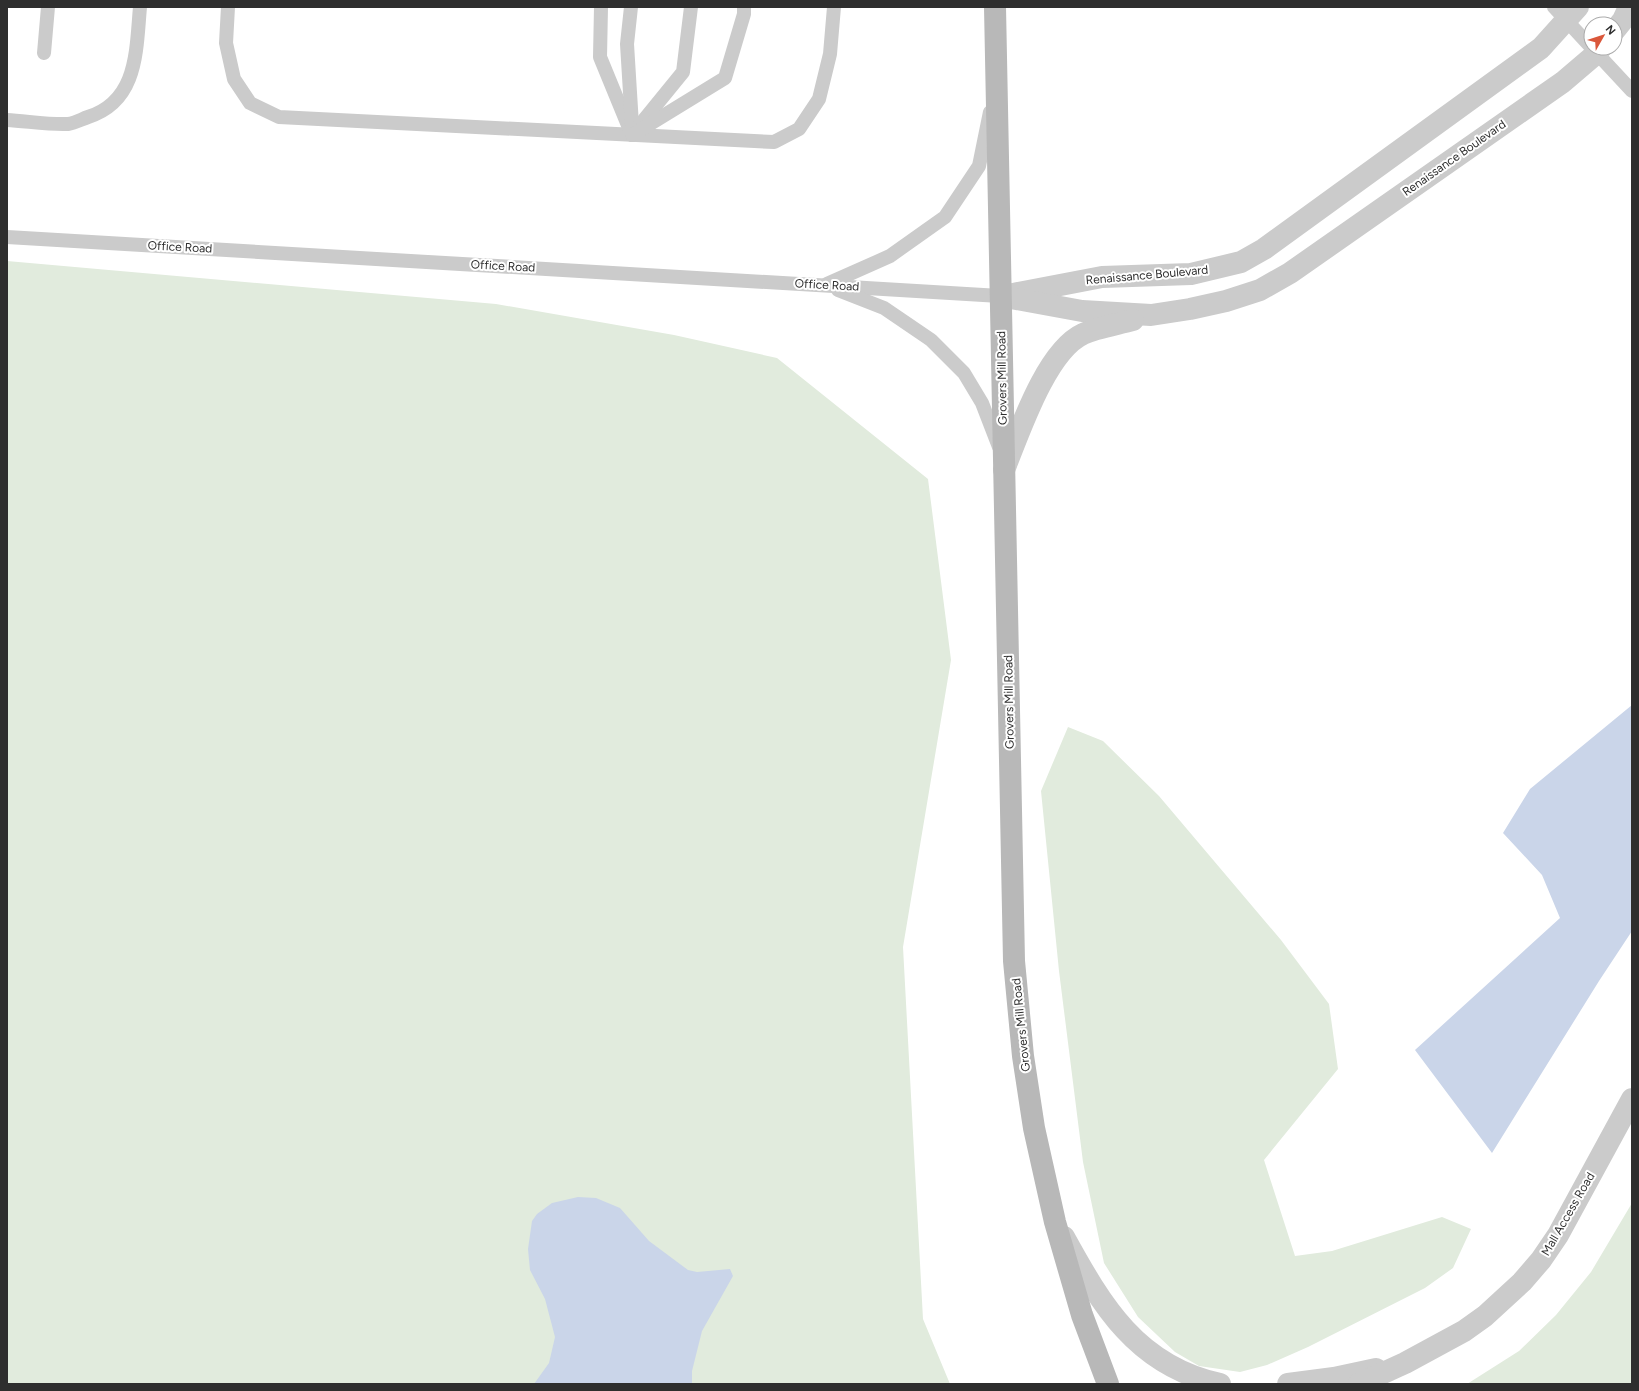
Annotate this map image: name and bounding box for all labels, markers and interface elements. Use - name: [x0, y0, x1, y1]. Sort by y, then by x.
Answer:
- north arrow: [1583, 16, 1623, 56]
- text: N: [1603, 23, 1618, 37]
- street label: Renaissance Boulevard: [1400, 117, 1508, 199]
- street label: Office Road: [147, 238, 213, 256]
- street label: Office Road: [470, 257, 536, 275]
- street label: Renaissance Boulevard: [1085, 263, 1209, 287]
- street label: Office Road: [794, 276, 860, 294]
- street label: Grovers Mill Road: [994, 331, 1010, 425]
- street label: Grovers Mill Road: [1001, 655, 1017, 749]
- street label: Grovers Mill Road: [1009, 978, 1033, 1072]
- street label: Mall Access Road: [1538, 1170, 1598, 1258]

